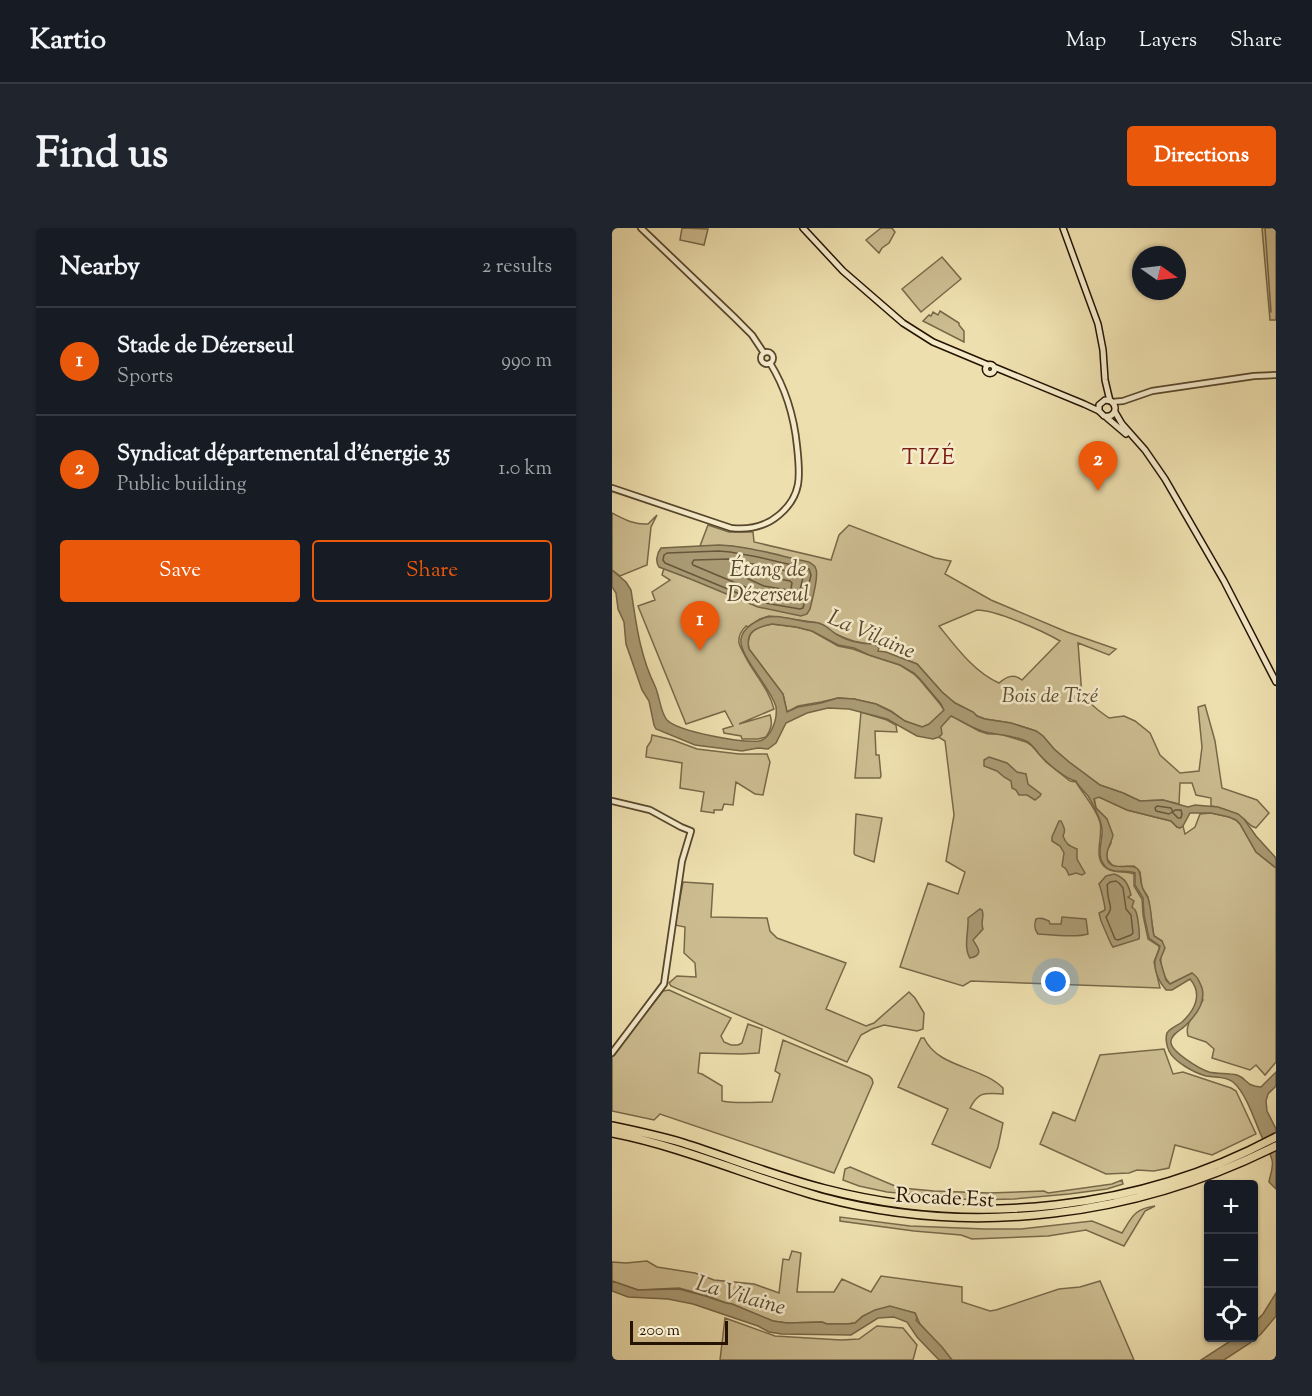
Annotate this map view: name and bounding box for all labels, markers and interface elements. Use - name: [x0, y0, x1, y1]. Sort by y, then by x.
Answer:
- text: Kartio: [30, 21, 106, 61]
- text: Map: [1066, 26, 1106, 56]
- text: Layers: [1139, 26, 1197, 56]
- text: Share: [1230, 26, 1282, 56]
- text: Find us: [36, 126, 168, 186]
- button: Directions: [1127, 126, 1276, 186]
- north arrow: [1132, 246, 1186, 300]
- text: Nearby: [60, 249, 140, 286]
- text: 2 results: [482, 253, 552, 282]
- text: Stade de Dézerseul: [117, 331, 294, 363]
- text: 1: [76, 347, 83, 376]
- text: 990 m: [501, 347, 552, 376]
- text: Sports: [117, 363, 173, 392]
- text: Syndicat départemental d'énergie 35: [117, 439, 450, 471]
- district label: TIZÉ: [902, 442, 956, 475]
- pin: 2: [1078, 442, 1118, 491]
- text: 2: [75, 455, 84, 484]
- text: 1.0 km: [498, 455, 552, 484]
- text: Public building: [117, 471, 247, 500]
- button: Save: [60, 540, 300, 602]
- button: Share: [312, 540, 552, 602]
- water label: Étang de Dézerseul: [727, 554, 809, 612]
- pin: 1: [680, 602, 719, 651]
- water label: La Vilaine: [822, 603, 920, 669]
- park label: Bois de Tizé: [1002, 682, 1099, 712]
- your location: [1041, 967, 1070, 996]
- map controls: [1204, 1180, 1258, 1342]
- button: +: [1204, 1180, 1258, 1234]
- street label: Rocade Est: [895, 1181, 995, 1217]
- button: −: [1204, 1234, 1258, 1288]
- water label: La Vilaine: [691, 1269, 789, 1325]
- button: locate: [1204, 1288, 1258, 1342]
- scale bar: [630, 1318, 728, 1346]
- text: 200 m: [639, 1320, 680, 1343]

